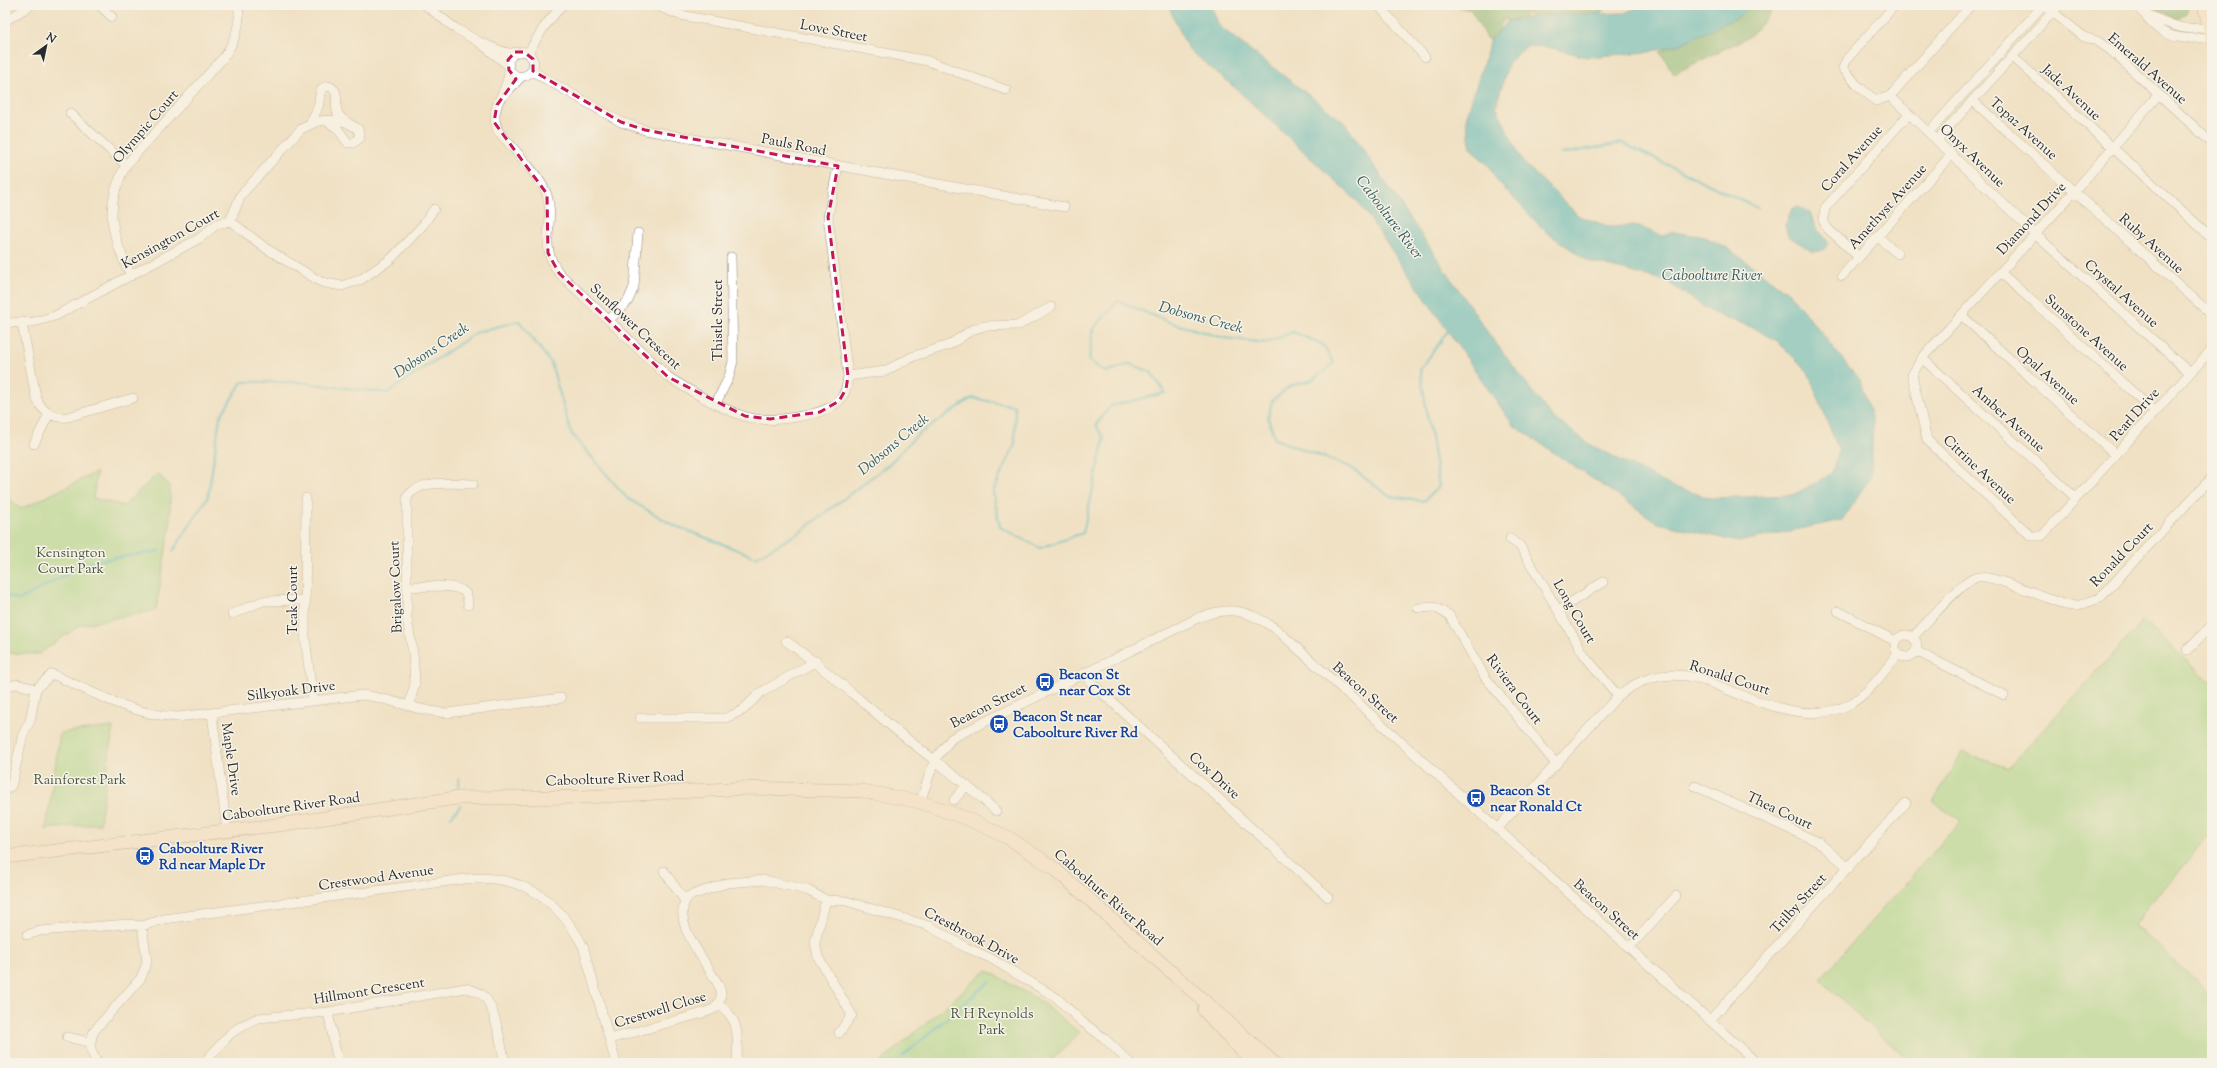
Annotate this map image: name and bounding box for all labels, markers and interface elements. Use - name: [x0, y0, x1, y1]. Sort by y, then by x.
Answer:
- street label: Love Street: [798, 16, 869, 48]
- north arrow: [26, 26, 66, 66]
- text: N: [42, 29, 59, 48]
- street label: Emerald Avenue: [2103, 29, 2191, 110]
- street label: Jade Avenue: [2036, 60, 2105, 126]
- street label: Olympic Court: [109, 86, 184, 169]
- street label: Topaz Avenue: [1984, 93, 2061, 165]
- street label: Onyx Avenue: [1934, 120, 2009, 193]
- street label: Coral Avenue: [1817, 121, 1888, 197]
- street label: Pauls Road: [759, 130, 828, 162]
- street label: Amethyst Avenue: [1845, 160, 1932, 255]
- water label: Caboolture River: [1350, 172, 1428, 265]
- street label: Diamond Drive: [1993, 178, 2072, 260]
- street label: Kensington Court: [118, 204, 224, 275]
- street label: Ruby Avenue: [2114, 210, 2188, 279]
- street label: Crystal Avenue: [2079, 256, 2162, 333]
- water label: Caboolture River: [1662, 266, 1763, 287]
- street label: Thistle Street: [709, 279, 729, 361]
- street label: Sunflower Crescent: [584, 280, 685, 375]
- street label: Sunstone Avenue: [2039, 290, 2132, 377]
- water label: Dobsons Creek: [1156, 297, 1245, 340]
- water label: Dobsons Creek: [390, 318, 474, 384]
- street label: Opal Avenue: [2010, 342, 2083, 411]
- street label: Amber Avenue: [1967, 381, 2049, 458]
- street label: Pearl Drive: [2106, 384, 2165, 446]
- water label: Dobsons Creek: [854, 409, 934, 481]
- street label: Citrine Avenue: [1938, 431, 2020, 510]
- street label: Ronald Court: [2086, 518, 2159, 592]
- street label: Brigalow Court: [385, 540, 409, 633]
- park label: Kensington Court Park: [36, 544, 106, 580]
- street label: Teak Court: [284, 565, 304, 634]
- street label: Long Court: [1547, 576, 1600, 648]
- street label: Riviera Court: [1480, 651, 1547, 730]
- street label: Ronald Court: [1687, 657, 1772, 701]
- street label: Beacon Street: [1327, 658, 1402, 729]
- place label: Beacon St near Cox St: [1059, 666, 1131, 702]
- bus stop icon: Beacon St near Cox St: [1034, 671, 1056, 693]
- street label: Silkyoak Drive: [246, 677, 337, 707]
- street label: Beacon Street: [947, 679, 1031, 735]
- place label: Beacon St near Caboolture River Rd: [1013, 708, 1138, 744]
- bus stop icon: Beacon St near Caboolture River Rd: [988, 713, 1010, 735]
- street label: Maple Drive: [215, 721, 245, 797]
- street label: Cox Drive: [1184, 748, 1244, 805]
- street label: Caboolture River Road: [545, 768, 685, 792]
- park label: Rainforest Park: [34, 771, 127, 791]
- place label: Beacon St near Ronald Ct: [1490, 782, 1582, 818]
- bus stop icon: Beacon St near Ronald Ct: [1465, 787, 1487, 809]
- street label: Caboolture River Road: [221, 788, 361, 828]
- street label: Thea Court: [1743, 788, 1816, 836]
- place label: Caboolture River Rd near Maple Dr: [159, 840, 266, 876]
- bus stop icon: Caboolture River Rd near Maple Dr: [134, 845, 156, 867]
- street label: Caboolture River Road: [1049, 845, 1167, 952]
- street label: Crestwood Avenue: [317, 861, 435, 897]
- street label: Trilby Street: [1767, 870, 1832, 939]
- street label: Beacon Street: [1568, 875, 1643, 946]
- street label: Crestbrook Drive: [920, 903, 1022, 970]
- street label: Hillmont Crescent: [312, 973, 426, 1011]
- street label: Crestwell Close: [612, 987, 709, 1034]
- park label: R H Reynolds Park: [951, 1005, 1033, 1041]

